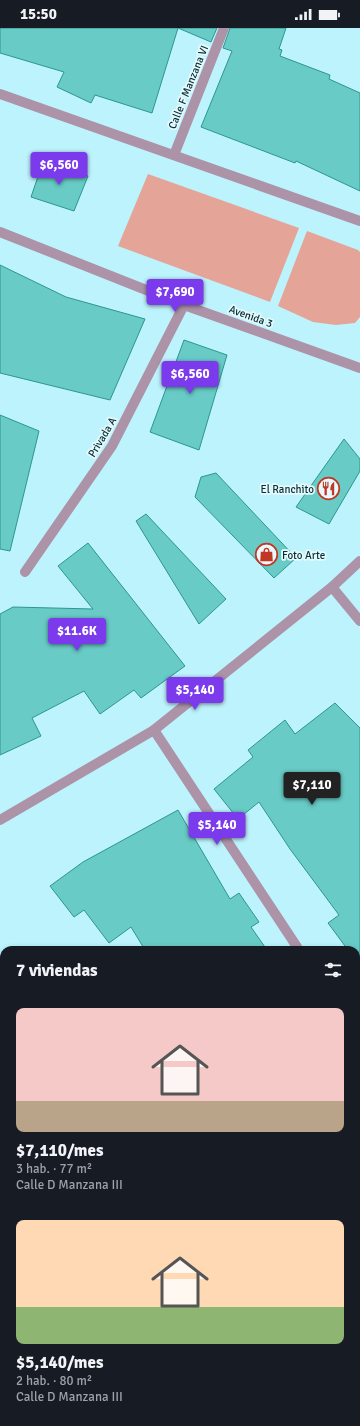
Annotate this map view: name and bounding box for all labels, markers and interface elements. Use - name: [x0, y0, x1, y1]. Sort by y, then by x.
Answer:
- text: 15:50: [20, 5, 57, 23]
- street label: Calle F Manzana VI: [166, 44, 211, 131]
- pin: $6,560: [26, 152, 92, 186]
- text: $6,560: [40, 157, 78, 173]
- pin: $7,690: [142, 279, 208, 313]
- text: $7,690: [156, 284, 194, 300]
- street label: Avenida 3: [227, 303, 275, 330]
- pin: $6,560: [157, 361, 223, 395]
- text: $6,560: [171, 366, 209, 382]
- street label: Privada A: [85, 415, 120, 460]
- restaurant icon: El Ranchito: [316, 476, 342, 502]
- place label: El Ranchito: [260, 483, 314, 496]
- shop icon: Foto Arte: [254, 542, 280, 568]
- place label: Foto Arte: [282, 549, 325, 562]
- pin: $11.6K: [44, 618, 110, 652]
- text: $11.6K: [57, 623, 97, 639]
- pin: $5,140: [162, 677, 228, 711]
- text: $5,140: [176, 682, 214, 698]
- pin: $7,110: [279, 772, 345, 806]
- text: $7,110: [293, 777, 331, 793]
- pin: $5,140: [184, 812, 250, 846]
- text: $5,140: [198, 817, 236, 833]
- icon: filters: [322, 959, 344, 981]
- text: 7 viviendas: [16, 960, 98, 981]
- icon: home: [144, 1034, 216, 1106]
- text: $7,110/mes: [16, 1140, 104, 1161]
- text: 3 hab. · 77 m²: [16, 1161, 92, 1177]
- text: Calle D Manzana III: [16, 1177, 123, 1193]
- icon: home: [144, 1246, 216, 1318]
- text: $5,140/mes: [16, 1352, 104, 1373]
- text: 2 hab. · 80 m²: [16, 1373, 92, 1389]
- text: Calle D Manzana III: [16, 1389, 123, 1405]

